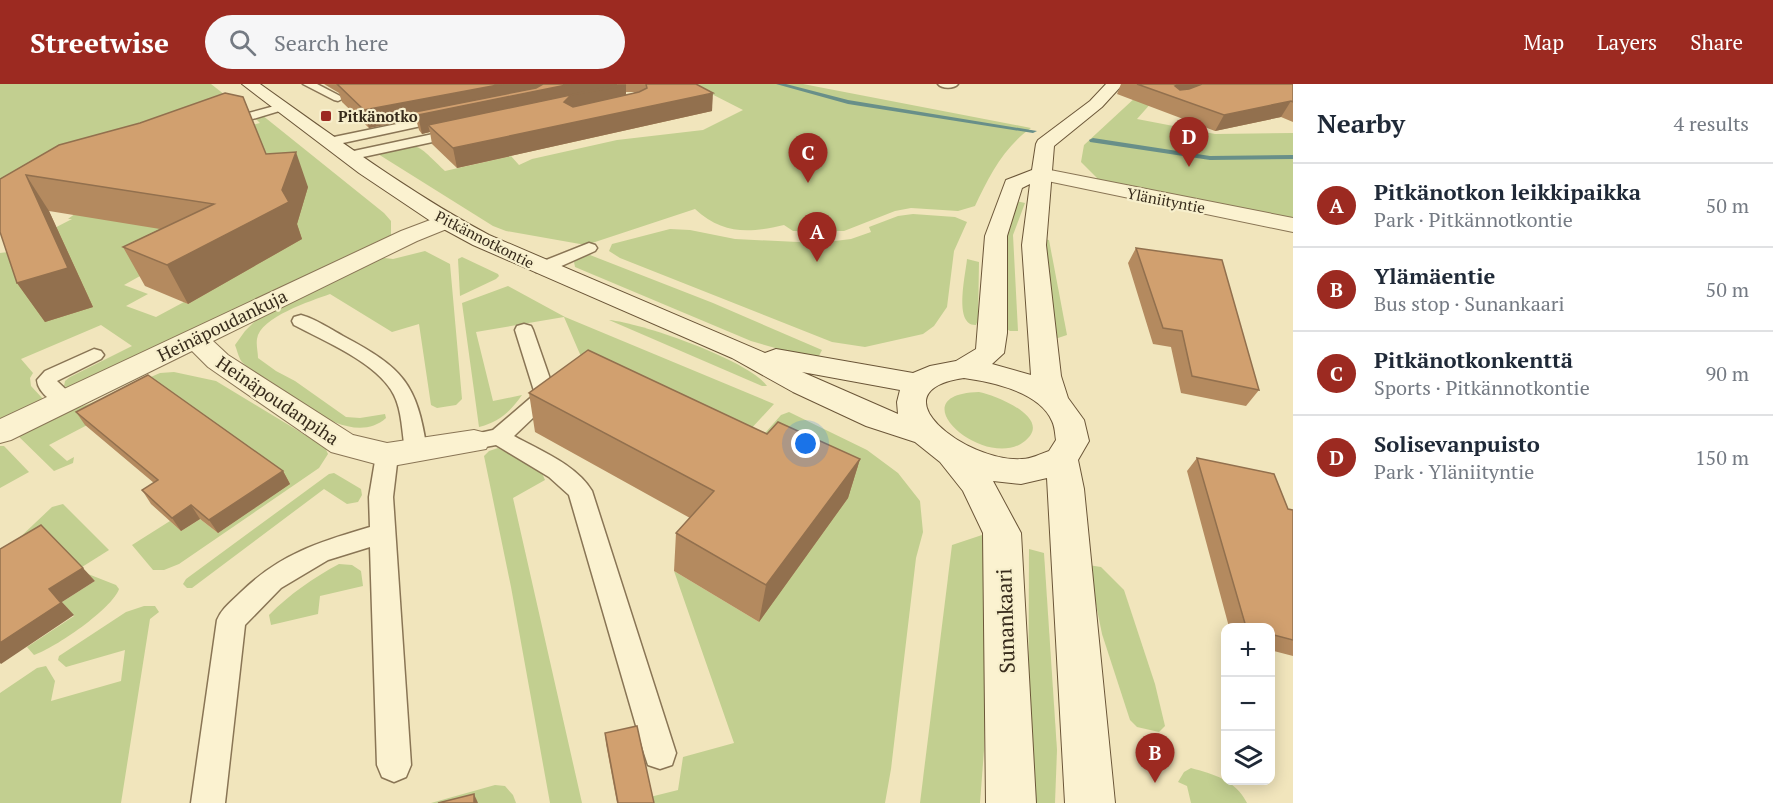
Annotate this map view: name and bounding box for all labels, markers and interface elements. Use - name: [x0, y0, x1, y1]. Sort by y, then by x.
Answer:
- search box: [205, 15, 625, 69]
- text: Streetwise: [30, 24, 169, 61]
- icon: search: [226, 26, 259, 59]
- text: Search here: [274, 28, 389, 57]
- text: Map: [1523, 28, 1564, 56]
- text: Layers: [1597, 28, 1657, 56]
- text: Share: [1690, 28, 1743, 56]
- place label: Pitkänotko: [338, 106, 418, 126]
- text: Nearby: [1317, 106, 1405, 140]
- marker: Pitkänotko: [319, 109, 333, 123]
- text: 4 results: [1674, 110, 1749, 137]
- pin: D: [1170, 118, 1208, 167]
- pin: C: [788, 134, 828, 183]
- text: Pitkänotkon leikkipaikka: [1374, 177, 1641, 206]
- street label: Yläniityntie: [1125, 183, 1207, 217]
- text: A: [1329, 192, 1344, 219]
- text: 50 m: [1706, 192, 1749, 219]
- street label: Pitkännotkontie: [432, 206, 538, 272]
- text: Park · Pitkännotkontie: [1374, 206, 1573, 233]
- pin: A: [798, 212, 836, 262]
- text: Ylämäentie: [1374, 261, 1495, 290]
- text: B: [1330, 276, 1343, 303]
- text: 50 m: [1706, 276, 1749, 303]
- street label: Heinäpoudankuja: [153, 283, 291, 367]
- text: Bus stop · Sunankaari: [1374, 290, 1565, 317]
- text: Pitkänotkonkenttä: [1374, 345, 1573, 374]
- street label: Heinäpoudanpiha: [212, 350, 344, 450]
- text: C: [1330, 360, 1343, 387]
- text: 90 m: [1706, 360, 1749, 387]
- text: Sports · Pitkännotkontie: [1374, 374, 1590, 401]
- your location: [791, 429, 820, 458]
- text: Solisevanpuisto: [1374, 429, 1540, 458]
- text: D: [1329, 444, 1344, 471]
- text: 150 m: [1695, 444, 1749, 471]
- text: Park · Yläniityntie: [1374, 458, 1534, 485]
- street label: Sunankaari: [989, 568, 1021, 674]
- map controls: [1221, 623, 1275, 785]
- button: +: [1221, 623, 1275, 677]
- button: −: [1221, 677, 1275, 731]
- button: layers: [1221, 731, 1275, 785]
- pin: B: [1136, 734, 1174, 783]

